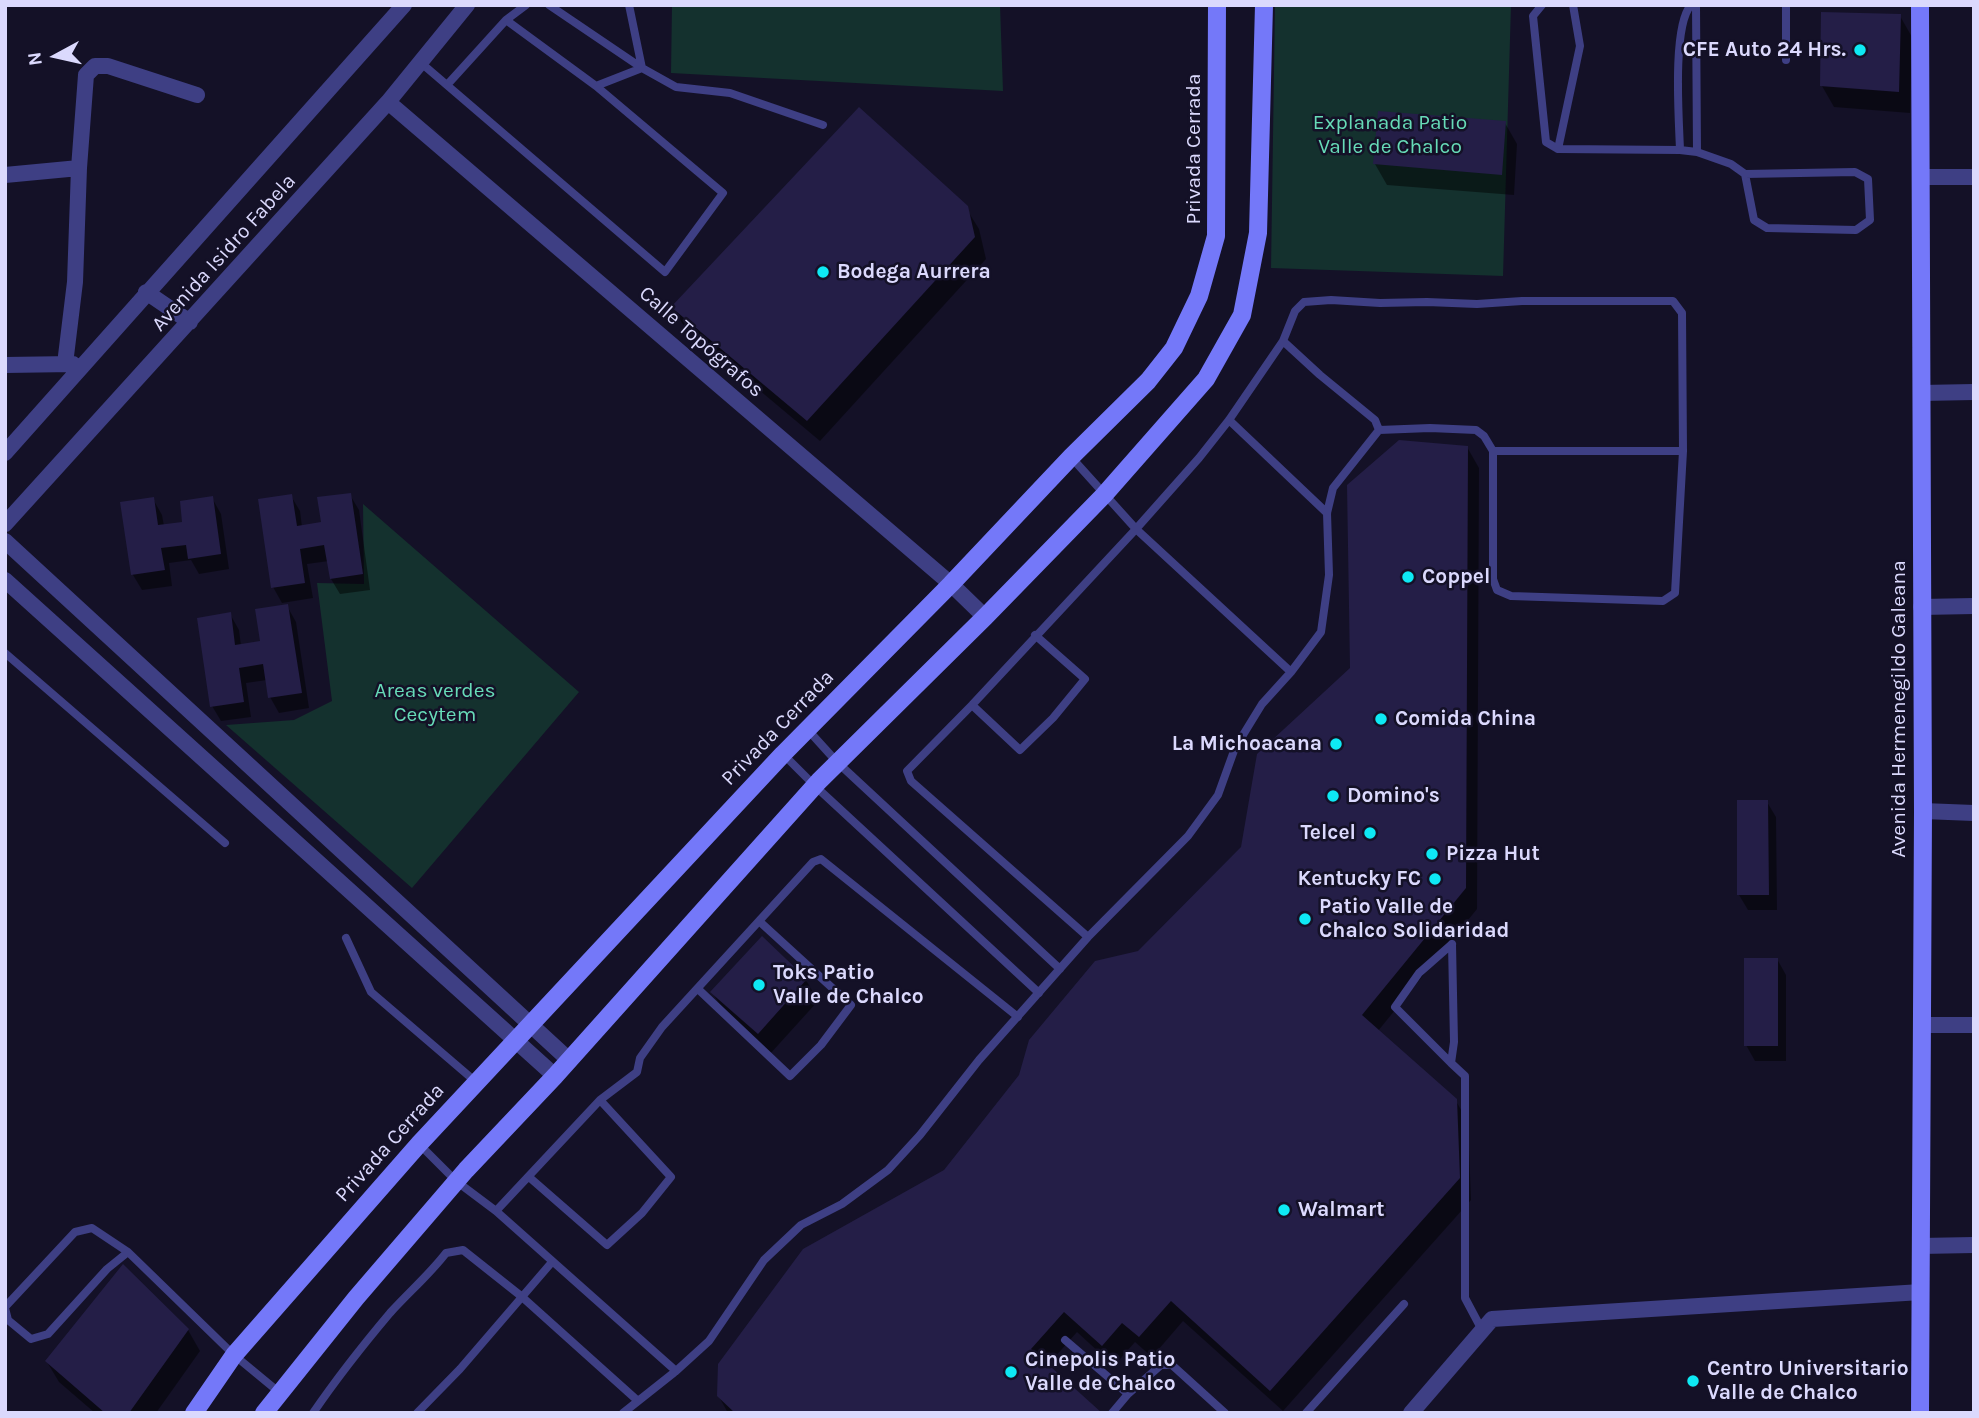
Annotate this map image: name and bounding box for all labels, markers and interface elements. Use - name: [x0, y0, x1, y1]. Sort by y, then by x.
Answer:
- north arrow: [21, 21, 91, 91]
- place label: CFE Auto 24 Hrs.: [1683, 37, 1846, 63]
- marker: CFE Auto 24 Hrs.: [1852, 42, 1868, 58]
- text: N: [23, 51, 47, 67]
- street label: Privada Cerrada: [1181, 74, 1207, 224]
- park label: Explanada Patio Valle de Chalco: [1313, 110, 1467, 160]
- street label: Avenida Isidro Fabela: [147, 169, 301, 337]
- place label: Bodega Aurrera: [837, 259, 991, 285]
- marker: Bodega Aurrera: [815, 264, 831, 280]
- street label: Calle Topógrafos: [634, 281, 768, 403]
- street label: Avenida Hermenegildo Galeana: [1886, 560, 1912, 858]
- place label: Coppel: [1422, 564, 1490, 590]
- marker: Coppel: [1400, 569, 1416, 585]
- street label: Privada Cerrada: [716, 665, 840, 791]
- park label: Areas verdes Cecytem: [374, 678, 496, 728]
- place label: Comida China: [1395, 706, 1536, 732]
- marker: Comida China: [1373, 711, 1389, 727]
- place label: La Michoacana: [1172, 731, 1322, 757]
- marker: La Michoacana: [1328, 736, 1344, 752]
- place label: Domino's: [1347, 783, 1440, 809]
- marker: Domino's: [1325, 788, 1341, 804]
- place label: Telcel: [1300, 820, 1356, 846]
- marker: Telcel: [1362, 825, 1378, 841]
- place label: Pizza Hut: [1446, 841, 1540, 867]
- marker: Pizza Hut: [1424, 846, 1440, 862]
- place label: Kentucky FC: [1298, 866, 1421, 892]
- marker: Kentucky FC: [1427, 871, 1443, 887]
- place label: Patio Valle de Chalco Solidaridad: [1319, 894, 1509, 944]
- marker: Patio Valle de Chalco Solidaridad: [1297, 911, 1313, 927]
- place label: Toks Patio Valle de Chalco: [773, 960, 924, 1010]
- marker: Toks Patio Valle de Chalco: [751, 977, 767, 993]
- street label: Privada Cerrada: [330, 1078, 450, 1208]
- place label: Walmart: [1298, 1197, 1384, 1223]
- marker: Walmart: [1276, 1202, 1292, 1218]
- place label: Cinepolis Patio Valle de Chalco: [1025, 1347, 1176, 1397]
- place label: Centro Universitario Valle de Chalco: [1707, 1356, 1909, 1406]
- marker: Cinepolis Patio Valle de Chalco: [1003, 1364, 1019, 1380]
- marker: Centro Universitario Valle de Chalco: [1685, 1373, 1701, 1389]

